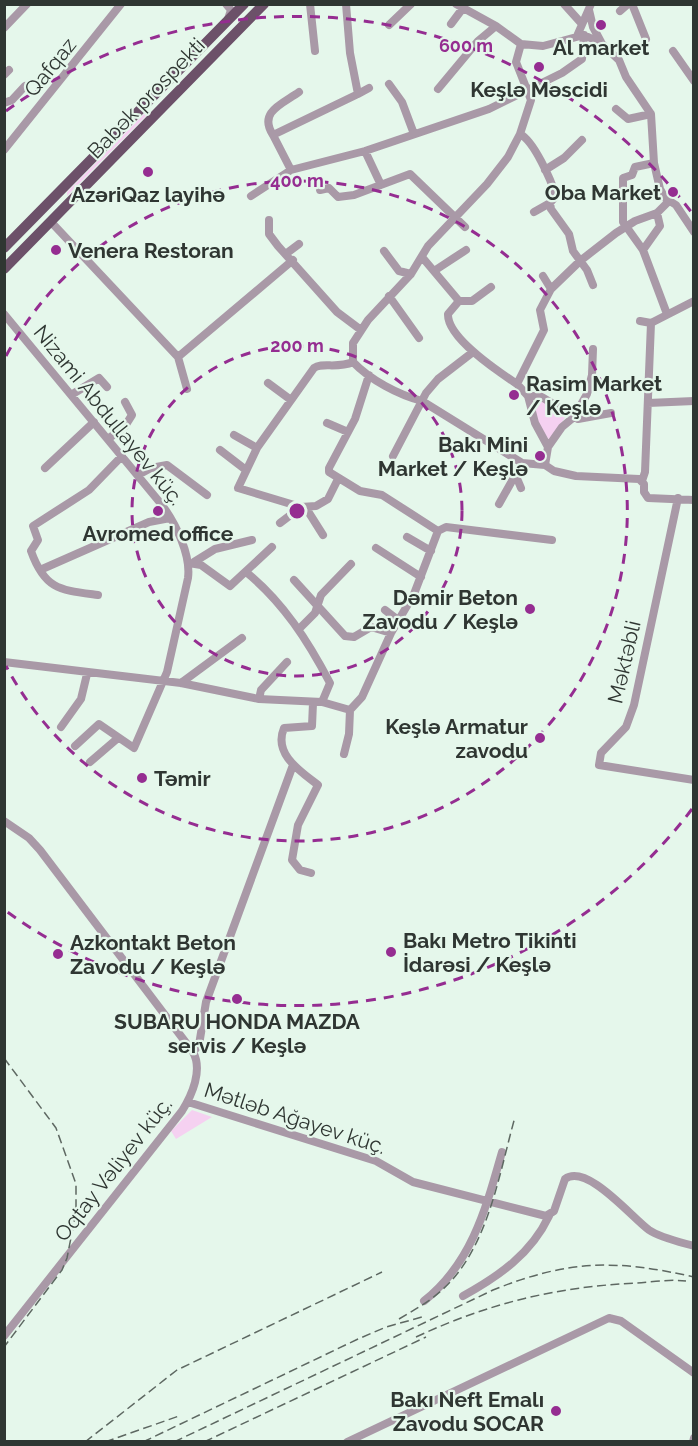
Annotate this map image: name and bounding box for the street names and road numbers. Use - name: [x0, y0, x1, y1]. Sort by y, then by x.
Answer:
- street label: Qafqaz: [19, 33, 81, 101]
- street label: Babək prospekti: [82, 33, 210, 163]
- street label: Nizami Abdullayev küç.: [29, 320, 189, 510]
- street label: Məktəbli: [602, 618, 646, 706]
- street label: Mətləb Ağayev küç.: [201, 1077, 389, 1159]
- street label: Oqtay Vəliyev küç.: [49, 1092, 177, 1246]

